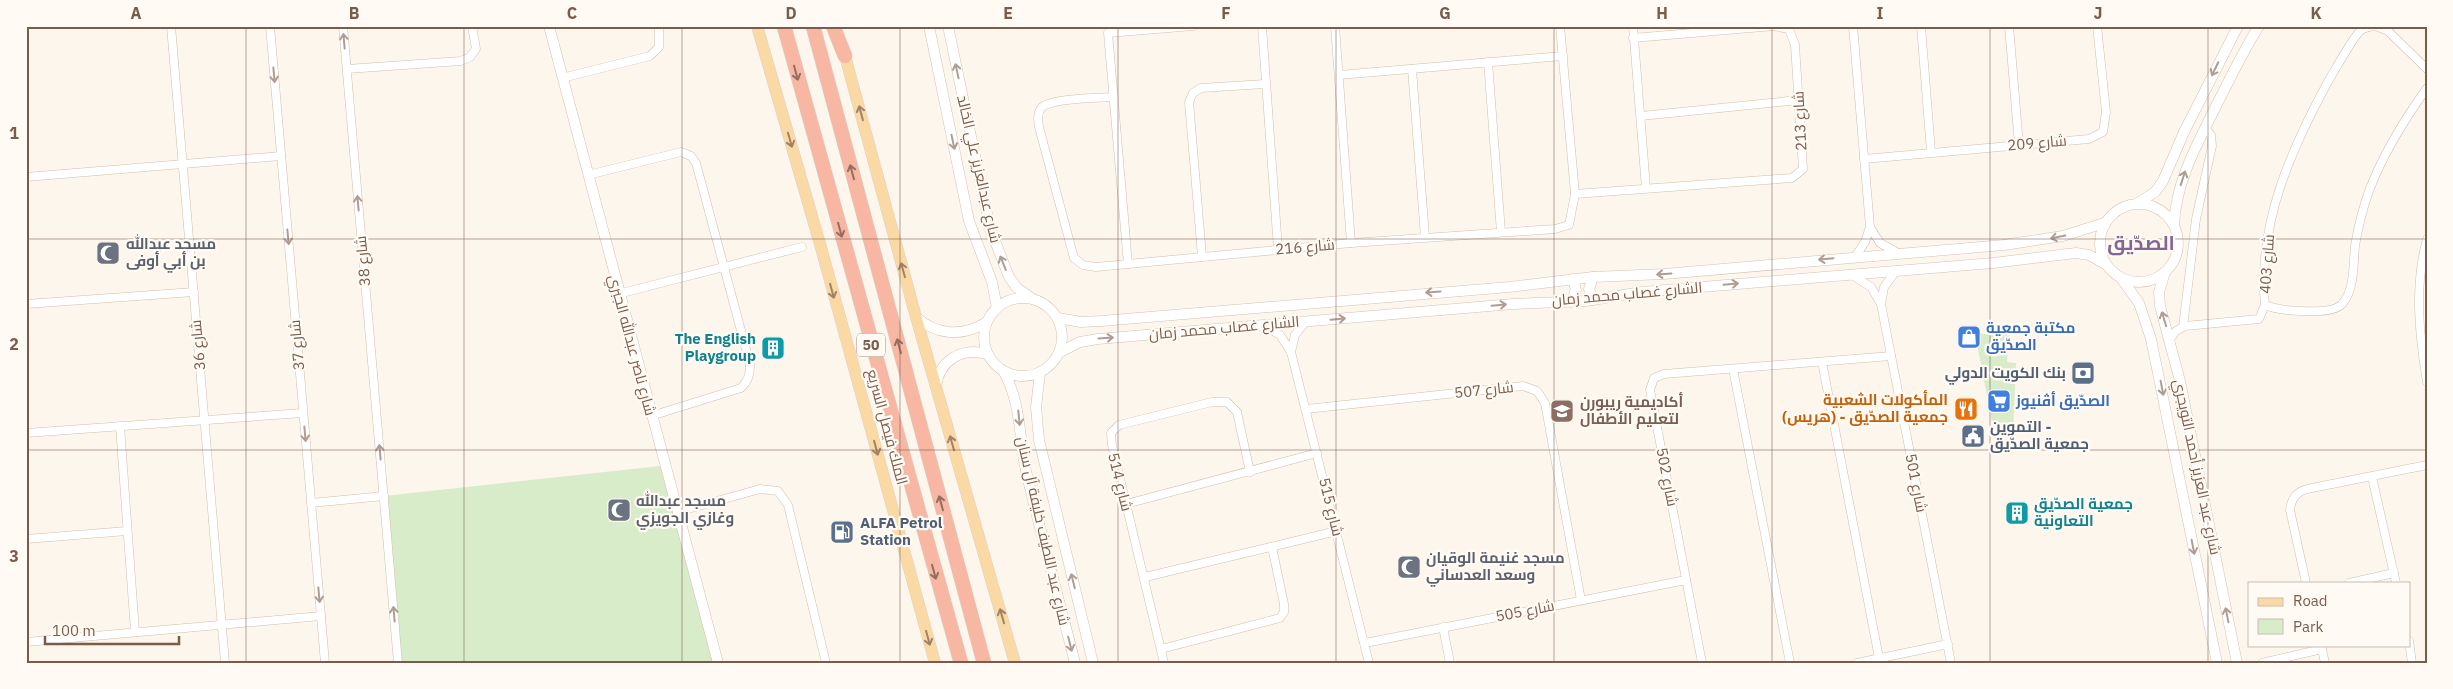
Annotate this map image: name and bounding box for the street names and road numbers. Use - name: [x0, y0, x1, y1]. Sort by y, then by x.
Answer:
- street label: شارع 213: [1788, 91, 1813, 151]
- street label: شارع عبدالعزيز علي الخالد: [950, 93, 1006, 245]
- street label: شارع 209: [2006, 130, 2068, 157]
- street label: شارع 216: [1274, 234, 1336, 261]
- street label: شارع 403: [2255, 234, 2280, 295]
- street label: شارع 38: [351, 235, 376, 287]
- street label: شارع ناصر عبدالله الجبري: [602, 272, 660, 418]
- street label: الشارع غصاب محمد زمان: [1551, 277, 1703, 312]
- street label: الشارع غصاب محمد زمان: [1148, 311, 1300, 346]
- street label: شارع 36: [186, 319, 211, 371]
- street label: شارع 37: [285, 319, 310, 371]
- road number: 50: [857, 334, 885, 356]
- street label: الملك فيصل السريع: [861, 367, 912, 487]
- street label: شارع 507: [1453, 377, 1515, 404]
- street label: شارع عبد العزيز أحمد التويجري: [2167, 377, 2225, 557]
- street label: شارع عبد اللطيف خليفة آل سنان: [1011, 435, 1074, 628]
- street label: شارع 502: [1651, 446, 1683, 508]
- street label: شارع 514: [1102, 451, 1137, 514]
- street label: شارع 501: [1900, 452, 1932, 514]
- street label: شارع 515: [1313, 476, 1348, 539]
- street label: شارع 505: [1494, 595, 1556, 627]

